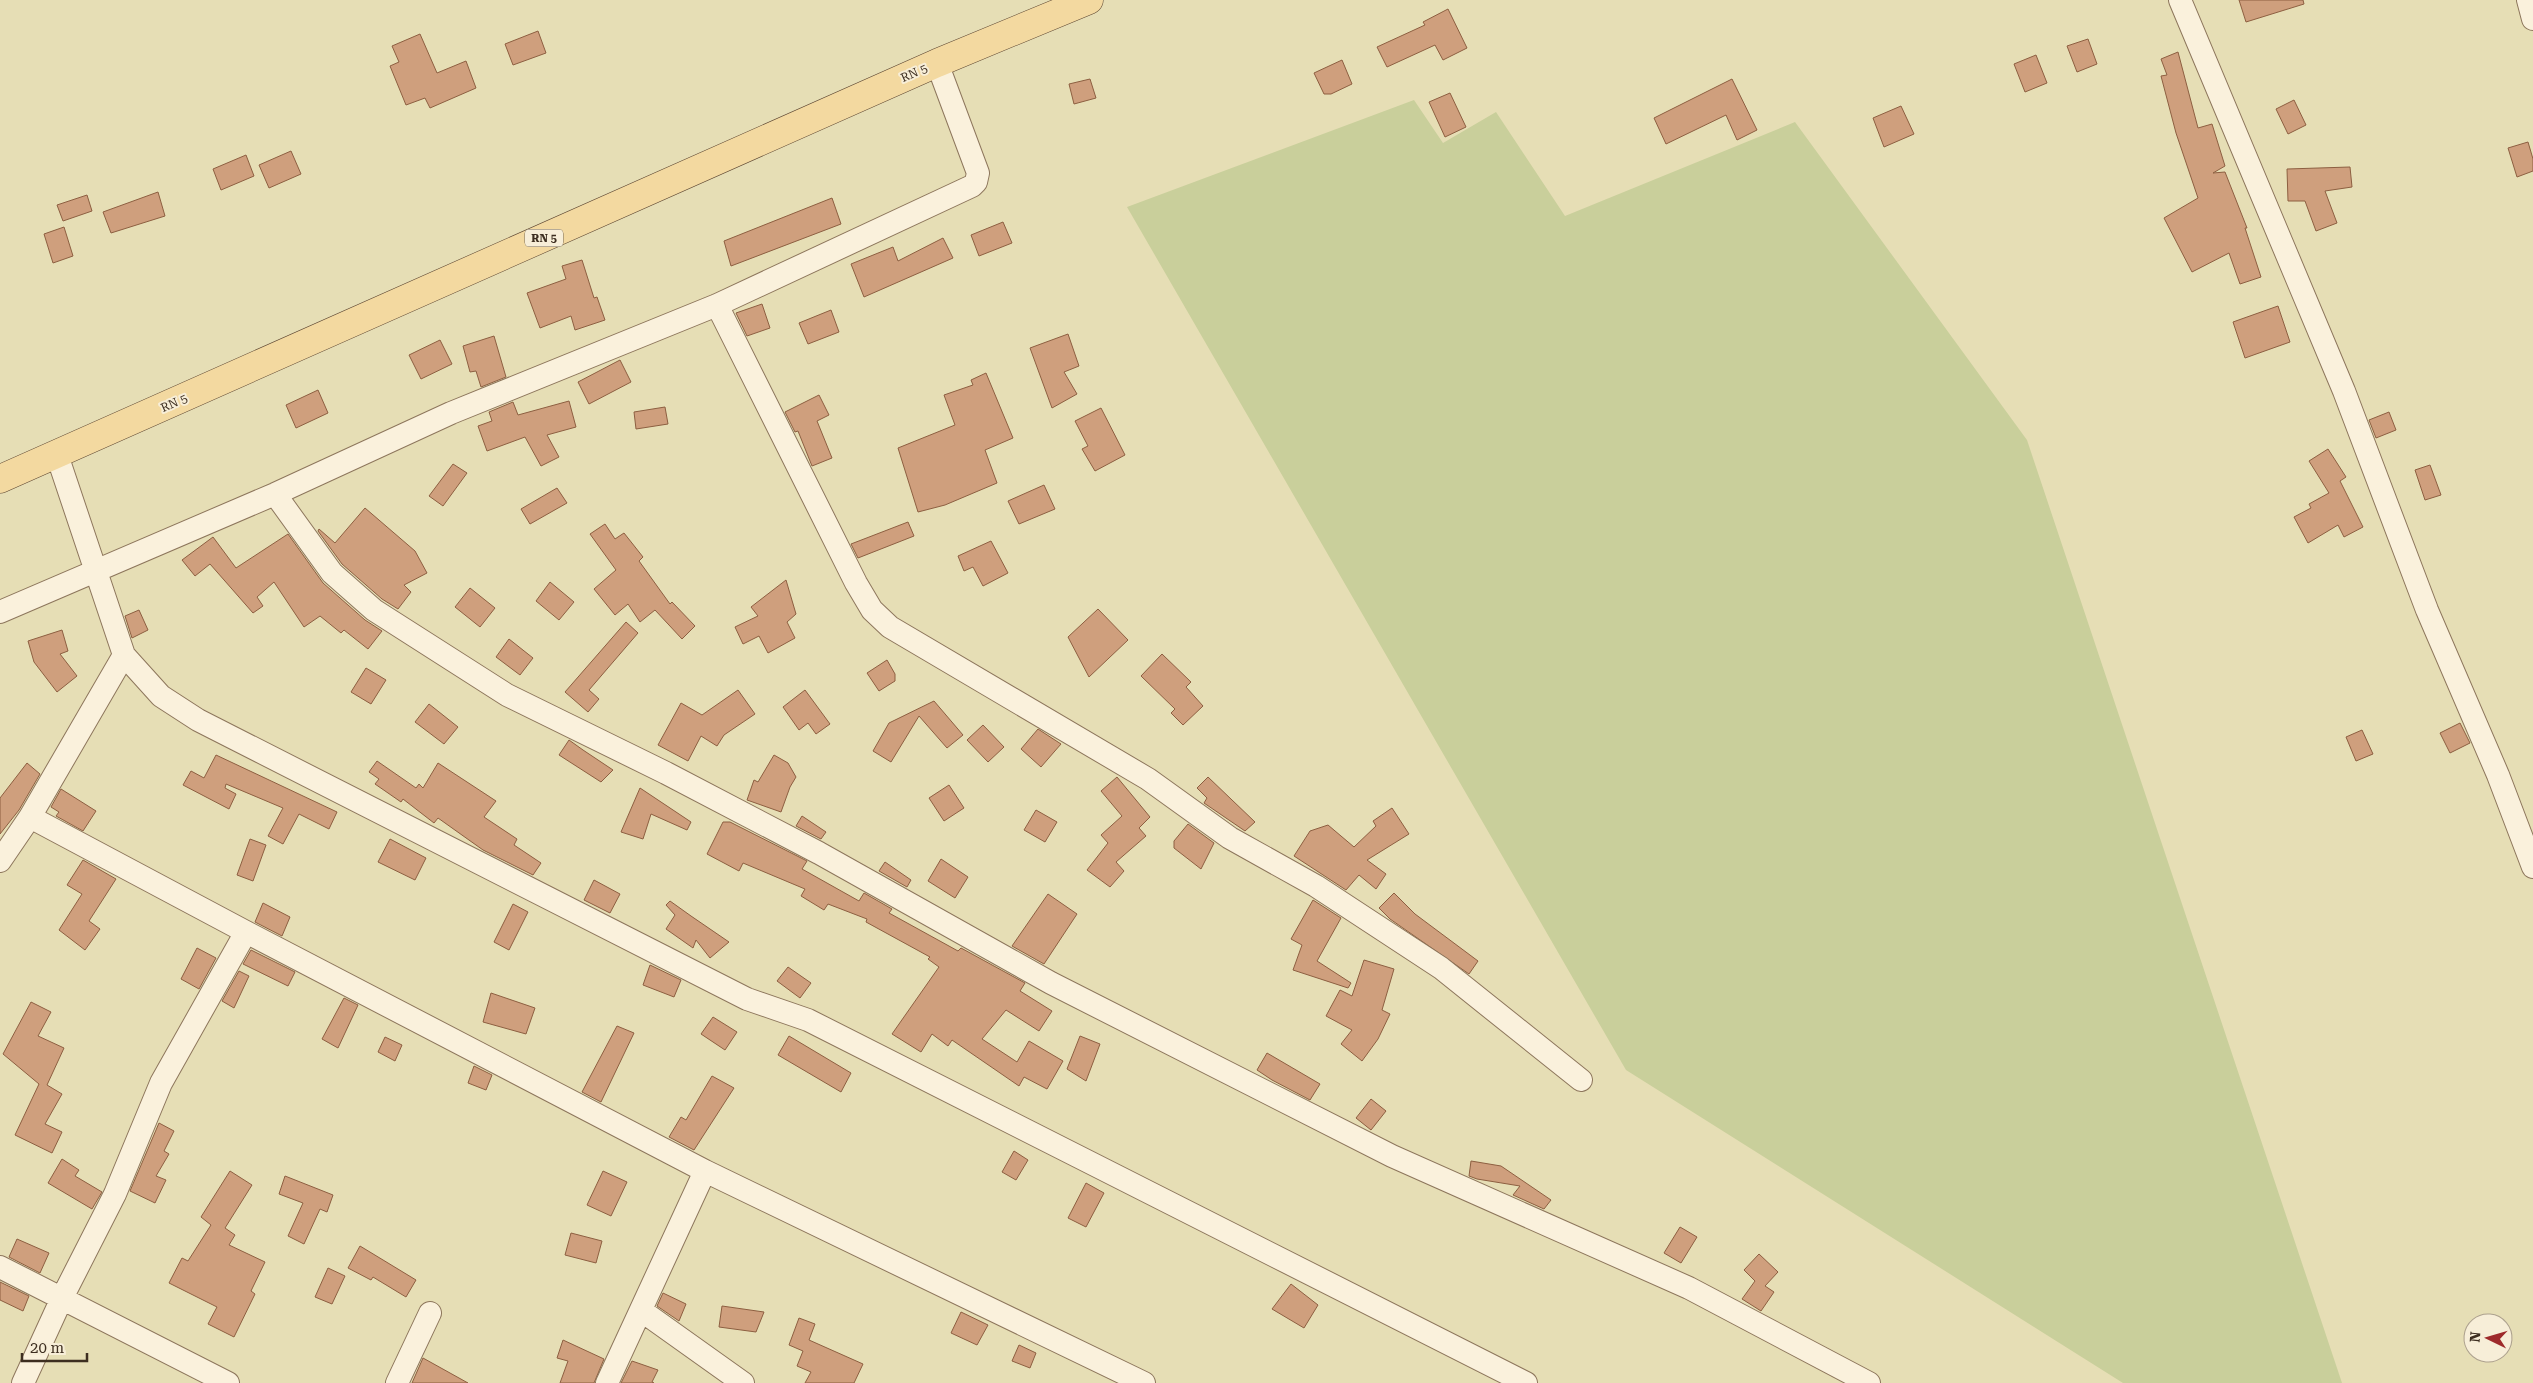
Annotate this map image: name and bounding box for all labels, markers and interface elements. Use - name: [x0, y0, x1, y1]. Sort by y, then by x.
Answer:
- street label: RN 5: [898, 61, 930, 85]
- road number: RN 5: [525, 230, 563, 247]
- street label: RN 5: [158, 391, 190, 415]
- north arrow: [2463, 1313, 2513, 1363]
- scale bar: [22, 1330, 88, 1362]
- text: N: [2467, 1331, 2484, 1343]
- text: 20 m: [30, 1339, 65, 1357]

